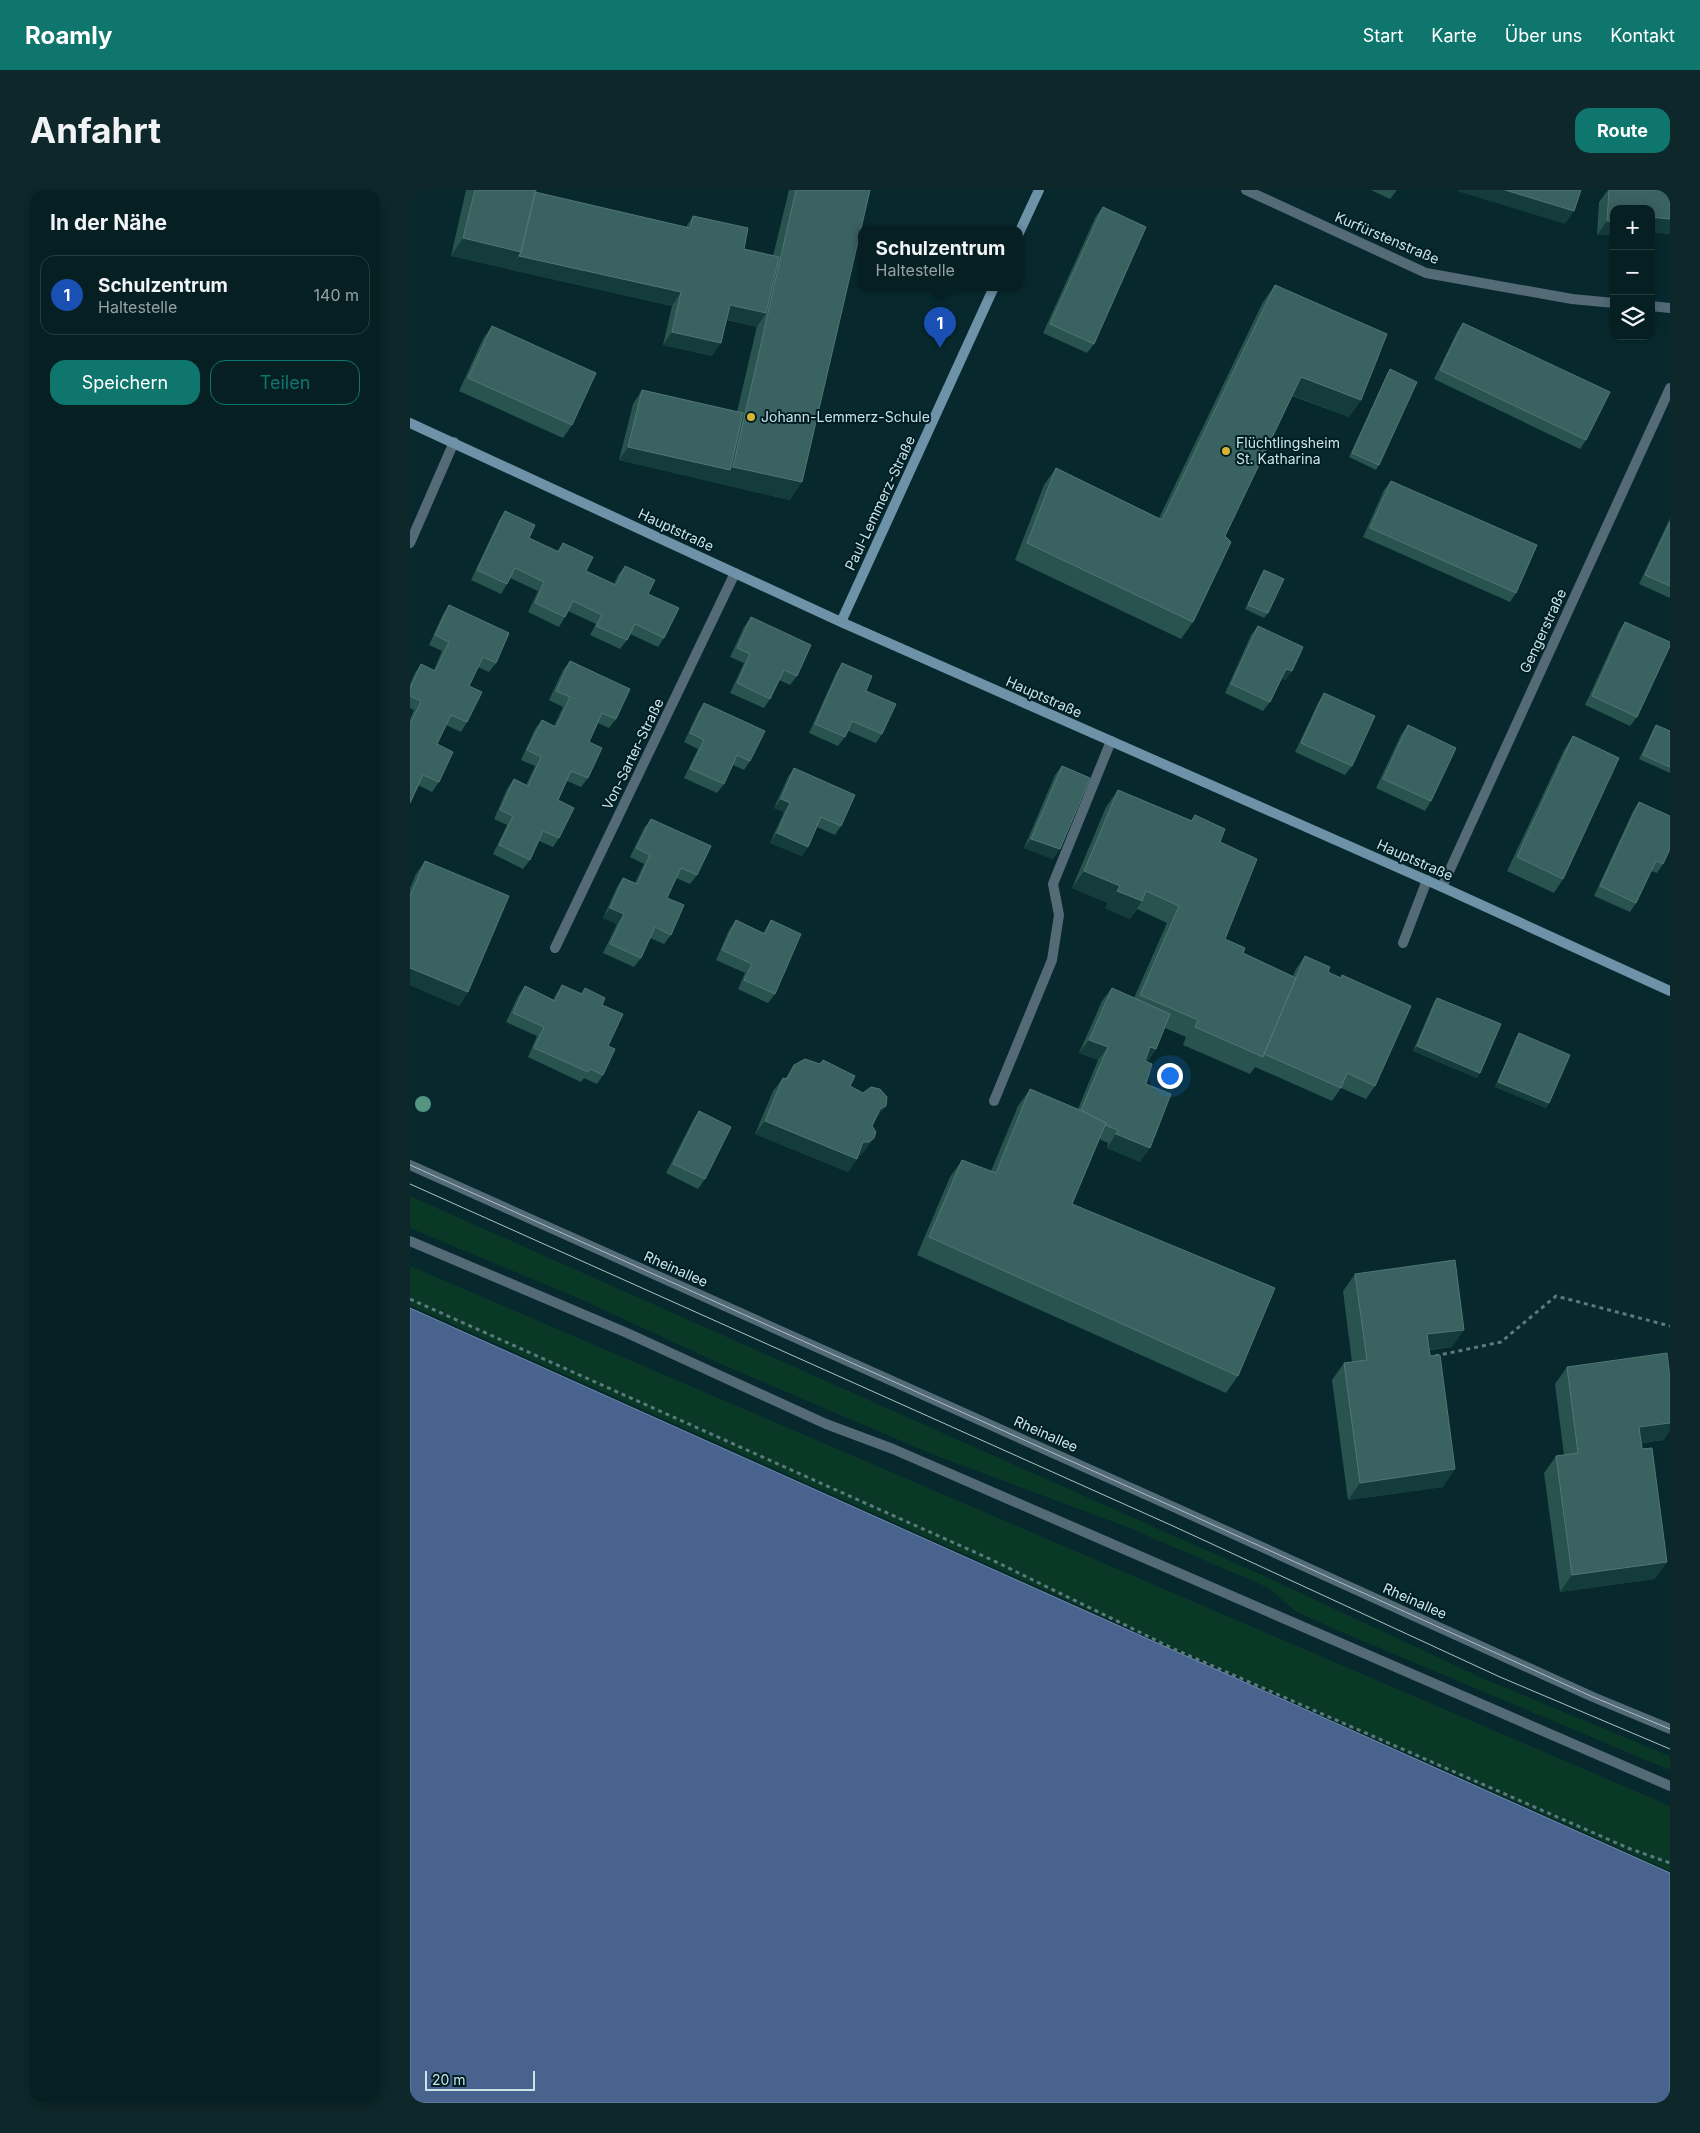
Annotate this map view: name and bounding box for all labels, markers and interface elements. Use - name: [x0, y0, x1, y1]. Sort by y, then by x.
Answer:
- text: Roamly: [25, 21, 112, 50]
- text: Start: [1363, 25, 1403, 46]
- text: Karte: [1431, 25, 1477, 46]
- text: Über uns: [1505, 25, 1582, 46]
- text: Kontakt: [1610, 25, 1675, 46]
- button: Route: [1575, 108, 1670, 153]
- text: Anfahrt: [30, 109, 161, 151]
- map controls: [1610, 205, 1655, 340]
- button: +: [1610, 205, 1655, 250]
- street label: Kurfürstenstraße: [1333, 208, 1442, 267]
- text: In der Nähe: [50, 210, 167, 235]
- popup: [858, 226, 1023, 291]
- text: Schulzentrum: [876, 237, 1005, 260]
- button: −: [1610, 250, 1655, 295]
- text: Haltestelle: [876, 260, 955, 280]
- text: Schulzentrum: [98, 274, 228, 297]
- text: 1: [64, 285, 70, 305]
- text: 140 m: [314, 285, 359, 305]
- button: layers: [1610, 295, 1655, 340]
- text: Haltestelle: [98, 297, 177, 317]
- pin: 1: [924, 307, 956, 348]
- button: Speichern: [50, 360, 200, 405]
- button: Teilen: [210, 360, 360, 405]
- place label: Johann-Lemmerz-Schule: [761, 408, 930, 425]
- marker: Johann-Lemmerz-Schule: [745, 411, 757, 423]
- street label: Paul-Lemmerz-Straße: [841, 433, 918, 573]
- place label: Flüchtlingsheim St. Katharina: [1236, 434, 1340, 467]
- marker: Flüchtlingsheim St. Katharina: [1220, 445, 1232, 457]
- street label: Hauptstraße: [636, 505, 717, 554]
- street label: Gengerstraße: [1516, 586, 1569, 676]
- street label: Hauptstraße: [1004, 672, 1085, 721]
- street label: Von-Sarter-Straße: [598, 695, 667, 812]
- street label: Hauptstraße: [1375, 835, 1456, 884]
- your location: [1157, 1063, 1183, 1089]
- street label: Rheinallee: [642, 1247, 711, 1290]
- street label: Rheinallee: [1012, 1412, 1081, 1455]
- street label: Rheinallee: [1381, 1579, 1450, 1622]
- scale bar: [425, 2068, 535, 2091]
- text: 20 m: [432, 2071, 466, 2088]

